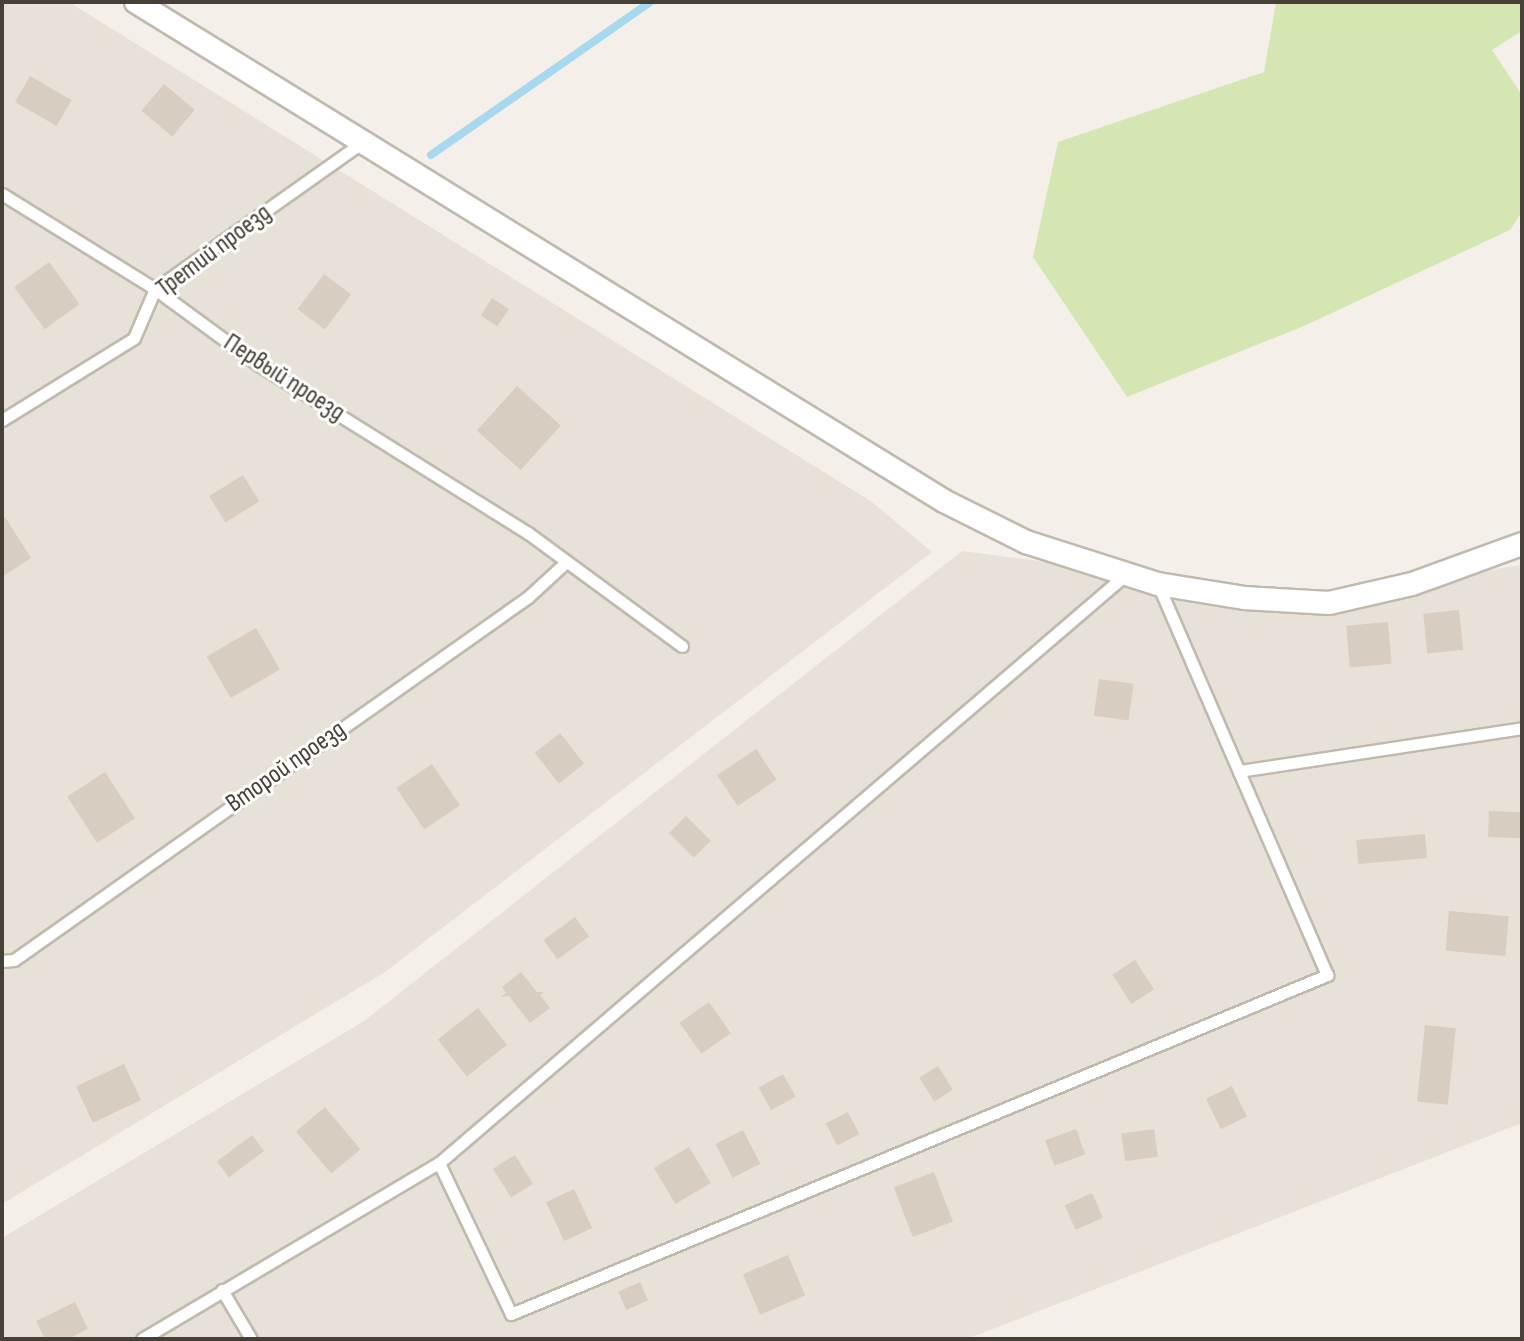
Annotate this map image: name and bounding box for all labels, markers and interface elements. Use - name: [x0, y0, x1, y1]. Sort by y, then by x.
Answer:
- street label: Третий проезд: [150, 198, 278, 304]
- street label: Первый проезд: [218, 327, 350, 429]
- street label: Второй проезд: [220, 714, 352, 820]

